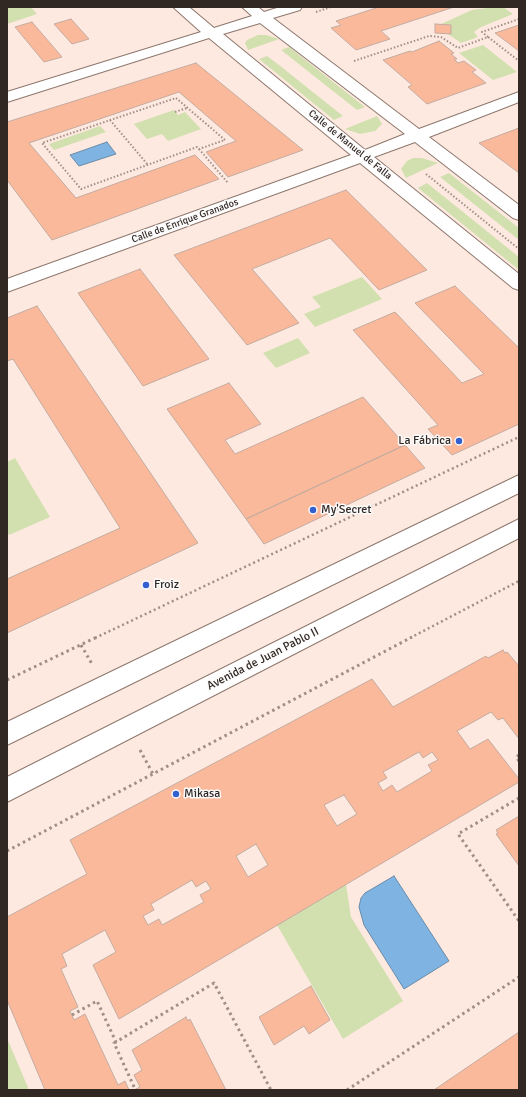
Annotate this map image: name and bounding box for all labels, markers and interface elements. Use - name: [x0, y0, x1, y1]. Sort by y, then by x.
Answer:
- street label: Calle de Manuel de Falla: [306, 108, 394, 182]
- street label: Calle de Enrique Granados: [130, 196, 240, 246]
- place label: La Fábrica: [398, 434, 451, 448]
- marker: La Fábrica: [454, 436, 464, 446]
- place label: My'Secret: [321, 503, 371, 517]
- marker: My'Secret: [308, 505, 318, 515]
- place label: Froiz: [154, 578, 179, 592]
- marker: Froiz: [141, 580, 151, 590]
- street label: Avenida de Juan Pablo II: [205, 624, 321, 694]
- place label: Mikasa: [184, 787, 220, 801]
- marker: Mikasa: [171, 789, 181, 799]

